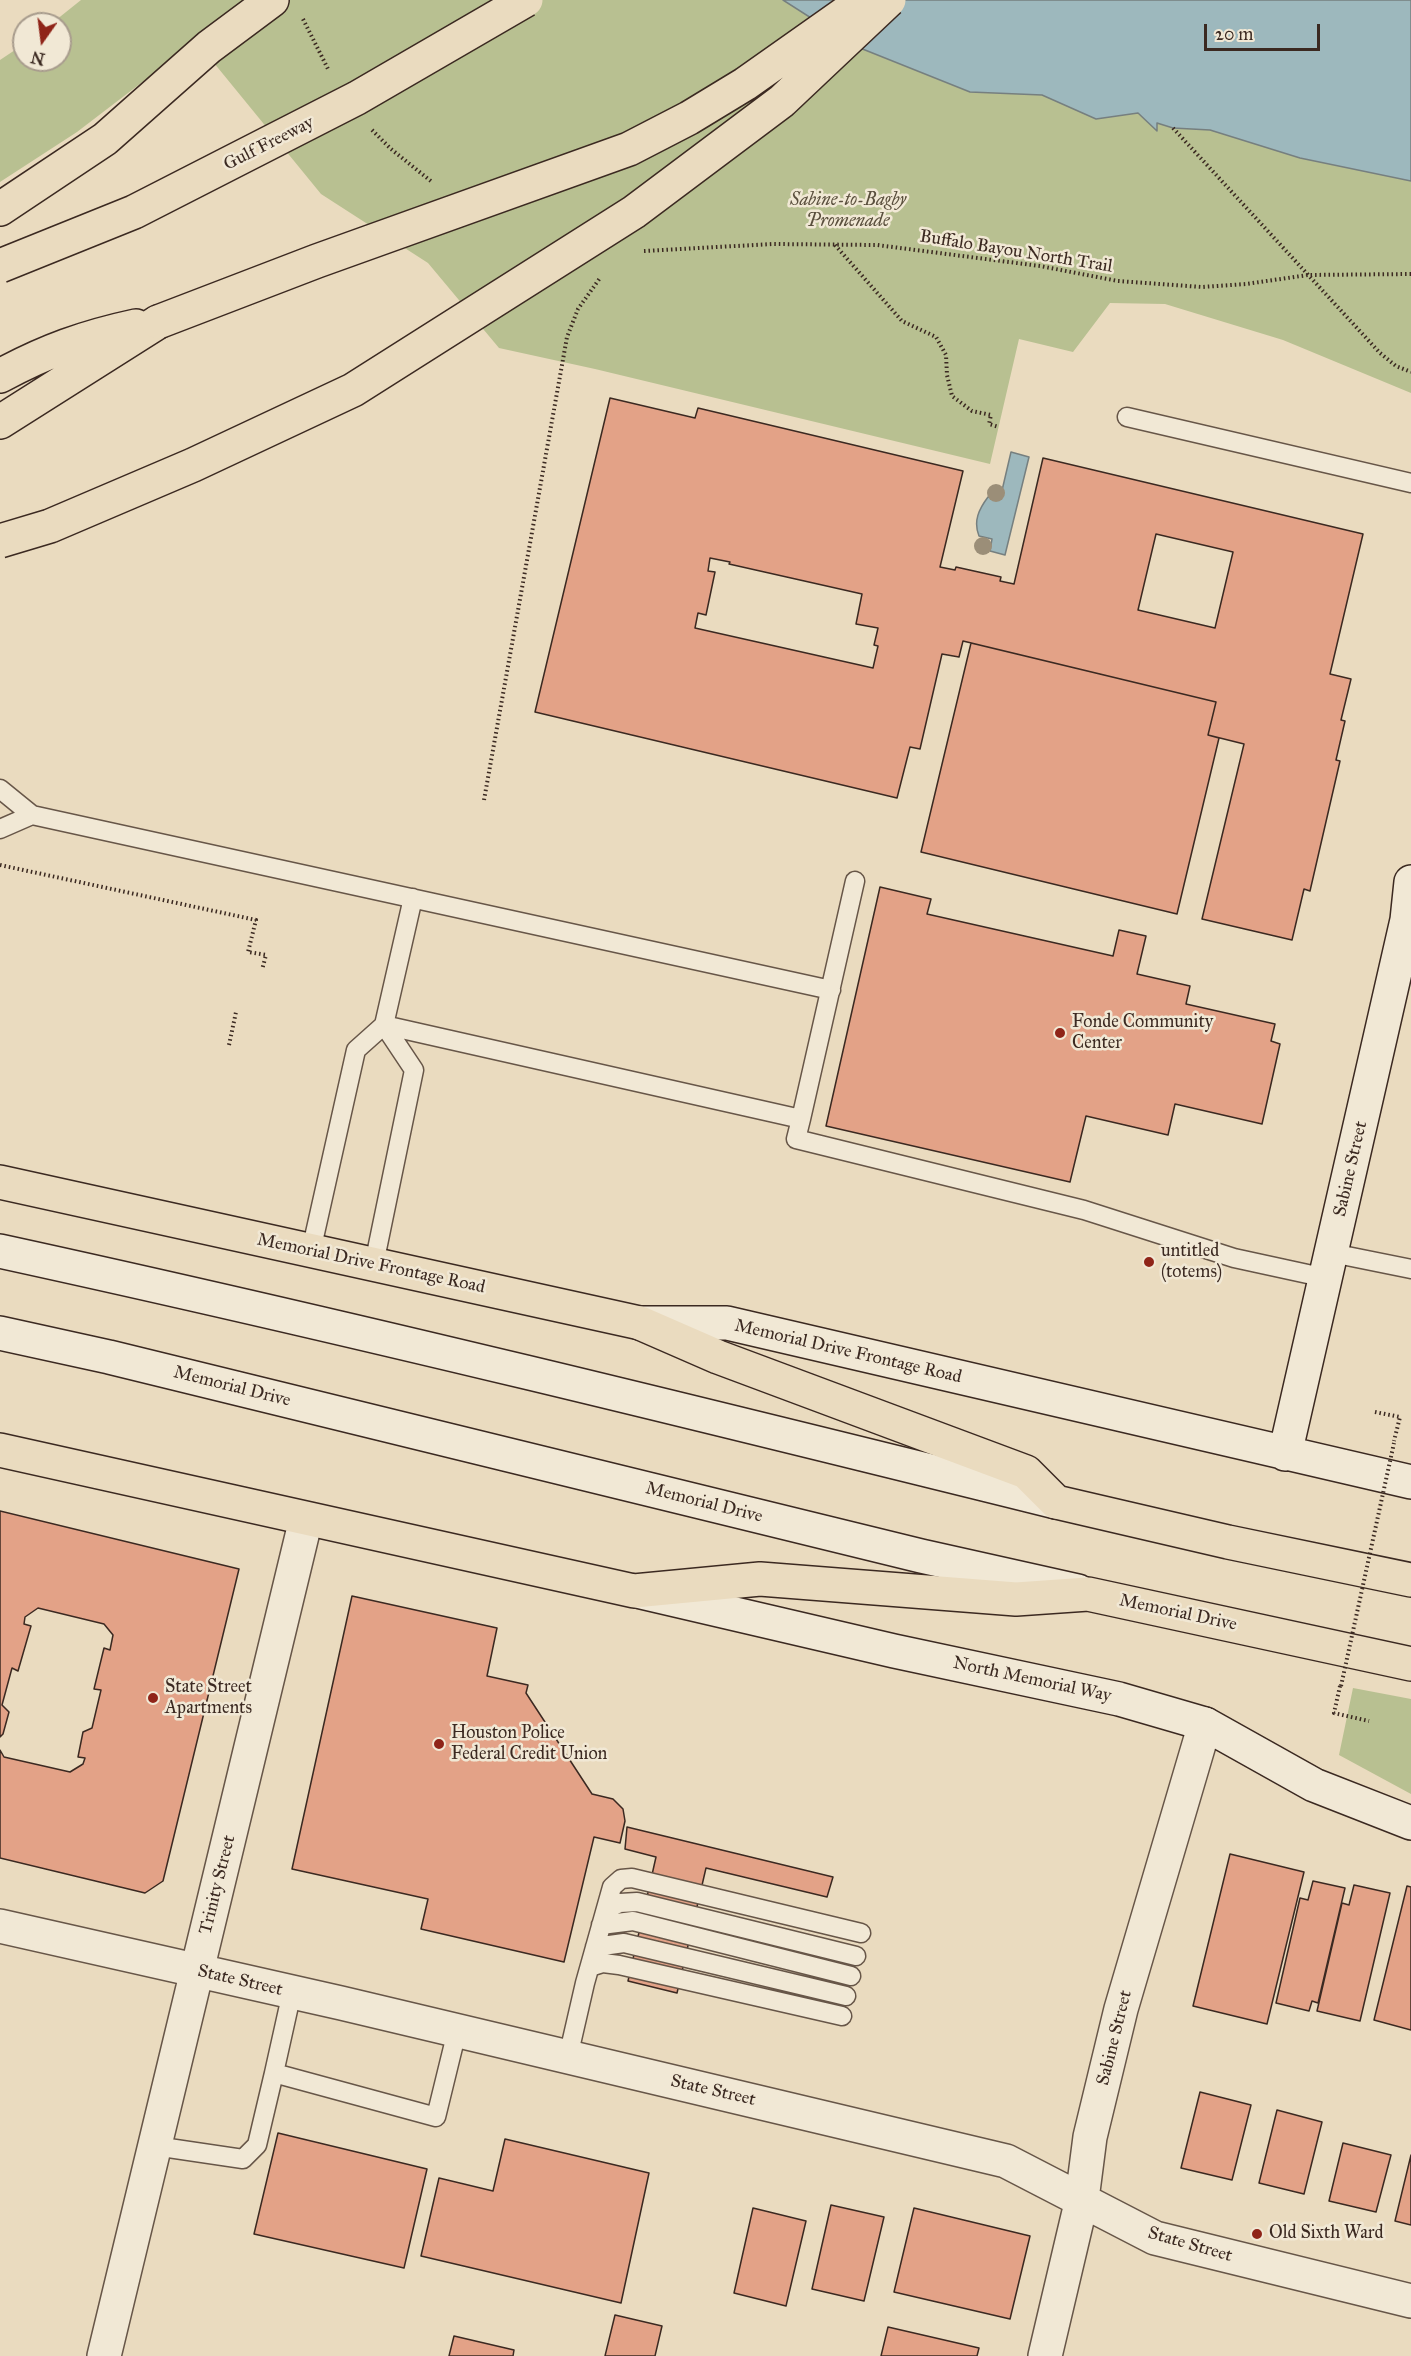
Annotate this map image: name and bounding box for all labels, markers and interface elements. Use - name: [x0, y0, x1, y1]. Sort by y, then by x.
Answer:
- north arrow: [12, 12, 72, 72]
- scale bar: [1207, 12, 1322, 50]
- text: 20 m: [1215, 23, 1253, 45]
- text: N: [29, 47, 47, 69]
- street label: Gulf Freeway: [220, 112, 318, 176]
- park label: Sabine-to-Bagby Promenade: [790, 190, 906, 232]
- street label: Buffalo Bayou North Trail: [918, 226, 1114, 278]
- place label: Fonde Community Center: [1072, 1012, 1213, 1054]
- marker: Fonde Community Center: [1053, 1026, 1067, 1040]
- street label: Sabine Street: [1330, 1119, 1372, 1219]
- street label: Memorial Drive Frontage Road: [255, 1229, 487, 1299]
- place label: untitled (totems): [1161, 1241, 1222, 1284]
- marker: untitled (totems): [1142, 1255, 1156, 1269]
- street label: Memorial Drive Frontage Road: [732, 1315, 964, 1389]
- street label: Memorial Drive: [171, 1362, 293, 1412]
- street label: Memorial Drive: [643, 1478, 765, 1528]
- street label: Memorial Drive: [1117, 1590, 1239, 1636]
- street label: North Memorial Way: [951, 1653, 1113, 1707]
- place label: State Street Apartments: [165, 1677, 252, 1720]
- marker: State Street Apartments: [146, 1691, 160, 1705]
- place label: Houston Police Federal Credit Union: [451, 1723, 607, 1766]
- marker: Houston Police Federal Credit Union: [432, 1737, 446, 1751]
- street label: Trinity Street: [195, 1833, 241, 1937]
- street label: State Street: [195, 1961, 285, 2001]
- street label: Sabine Street: [1093, 1988, 1137, 2088]
- street label: State Street: [668, 2071, 758, 2111]
- street label: State Street: [1145, 2223, 1235, 2267]
- place label: Old Sixth Ward: [1269, 2223, 1384, 2245]
- marker: Old Sixth Ward: [1250, 2227, 1264, 2241]

